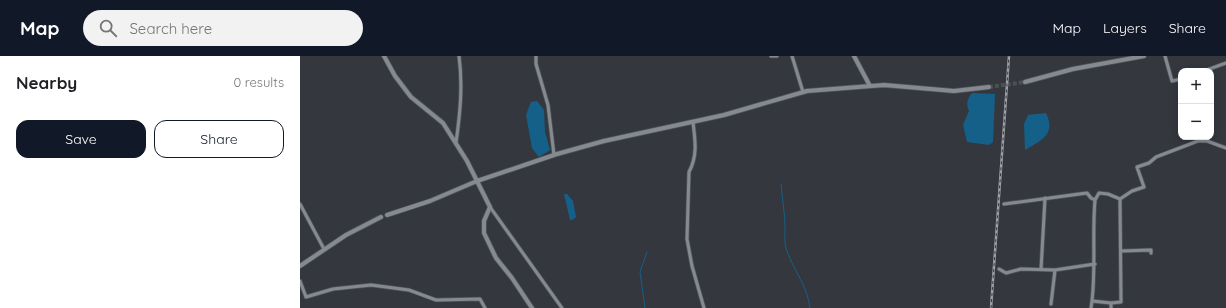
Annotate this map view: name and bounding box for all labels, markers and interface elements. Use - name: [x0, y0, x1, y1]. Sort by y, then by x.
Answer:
- search box: [83, 10, 363, 46]
- text: Map: [20, 16, 59, 40]
- icon: search: [97, 17, 119, 39]
- text: Search here: [129, 19, 212, 38]
- text: Map: [1052, 19, 1081, 37]
- text: Layers: [1103, 19, 1147, 37]
- text: Share: [1169, 19, 1206, 37]
- map controls: [1178, 68, 1214, 140]
- button: +: [1178, 68, 1214, 104]
- text: Nearby: [16, 72, 77, 93]
- text: 0 results: [233, 74, 284, 90]
- button: −: [1178, 104, 1214, 140]
- button: Save: [16, 120, 146, 158]
- button: Share: [154, 120, 284, 158]

